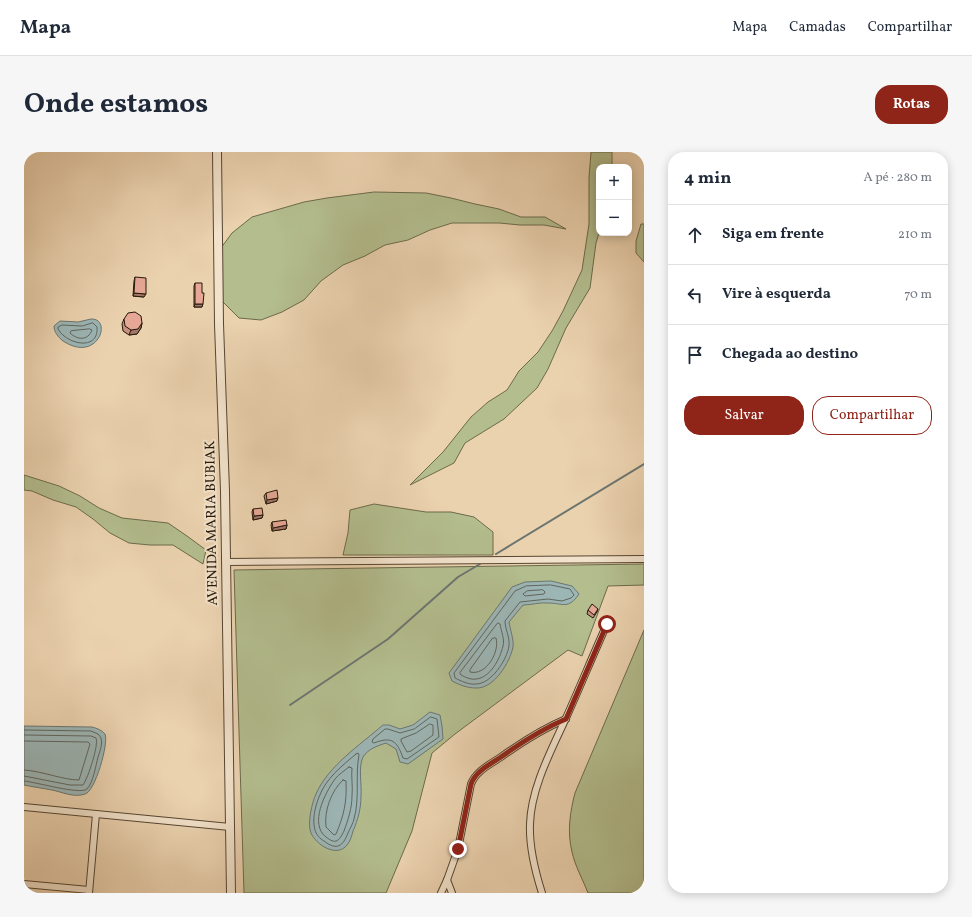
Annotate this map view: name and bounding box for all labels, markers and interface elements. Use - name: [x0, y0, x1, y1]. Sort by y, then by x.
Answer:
- text: Mapa: [20, 15, 71, 41]
- text: Mapa: [732, 18, 767, 37]
- text: Camadas: [789, 18, 846, 37]
- text: Compartilhar: [868, 18, 952, 37]
- text: Onde estamos: [24, 85, 208, 124]
- button: Rotas: [875, 85, 948, 124]
- map controls: [596, 164, 632, 236]
- button: +: [596, 164, 632, 200]
- text: 4 min: [684, 167, 731, 190]
- text: A pé · 280 m: [863, 169, 932, 187]
- button: −: [596, 200, 632, 236]
- icon: ahead: [684, 224, 706, 246]
- text: Siga em frente: [722, 224, 824, 245]
- text: 210 m: [898, 226, 932, 244]
- icon: left: [684, 284, 706, 306]
- text: Vire à esquerda: [722, 284, 831, 305]
- text: 70 m: [904, 286, 932, 304]
- icon: arrive: [684, 344, 706, 366]
- text: Chegada ao destino: [722, 344, 858, 365]
- button: Salvar: [684, 396, 804, 435]
- button: Compartilhar: [812, 396, 932, 435]
- street label: AVENIDA MARIA BUBIAK: [201, 440, 223, 606]
- route start: [598, 615, 616, 633]
- route end: [449, 840, 467, 858]

